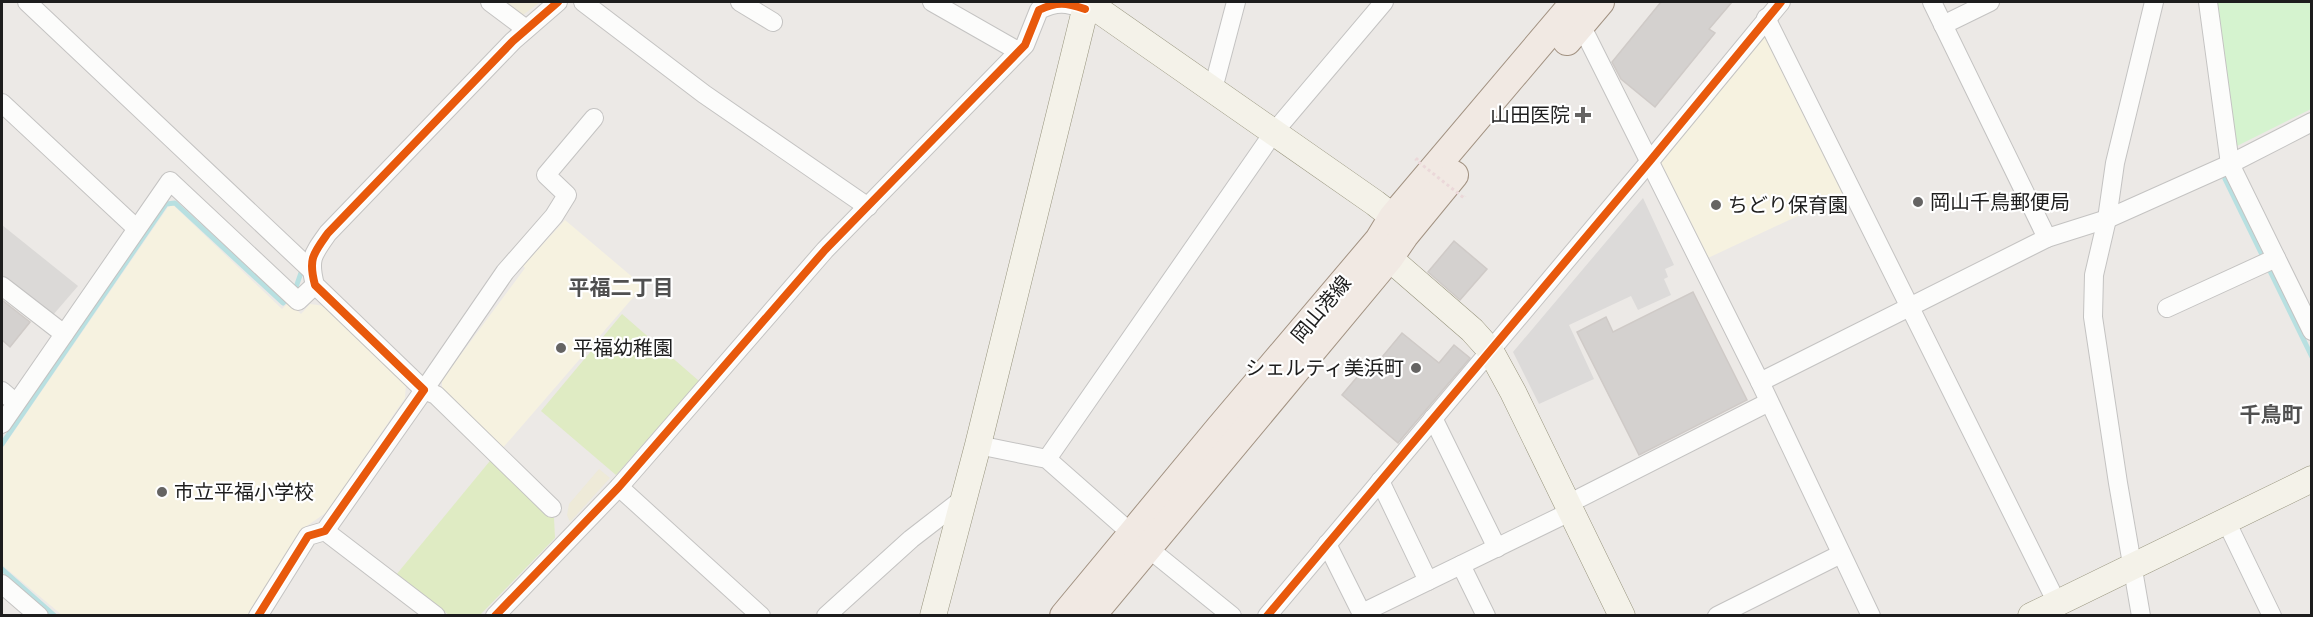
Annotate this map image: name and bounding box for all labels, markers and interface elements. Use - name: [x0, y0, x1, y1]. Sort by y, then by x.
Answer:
- place label: 山田医院: [1490, 103, 1570, 127]
- marker: 山田医院: [1574, 106, 1592, 124]
- place label: 岡山千鳥郵便局: [1930, 190, 2070, 214]
- place label: ちどり保育園: [1728, 193, 1848, 217]
- marker: 岡山千鳥郵便局: [1911, 195, 1925, 209]
- marker: ちどり保育園: [1709, 198, 1723, 212]
- street label: 岡山港線: [1286, 271, 1356, 347]
- district label: 平福二丁目: [569, 275, 674, 300]
- place label: 平福幼稚園: [573, 336, 673, 360]
- marker: 平福幼稚園: [554, 341, 568, 355]
- place label: シェルティ美浜町: [1245, 356, 1404, 380]
- marker: シェルティ美浜町: [1409, 361, 1423, 375]
- district label: 千鳥町: [2240, 402, 2303, 427]
- place label: 市立平福小学校: [174, 480, 314, 504]
- marker: 市立平福小学校: [155, 485, 169, 499]

